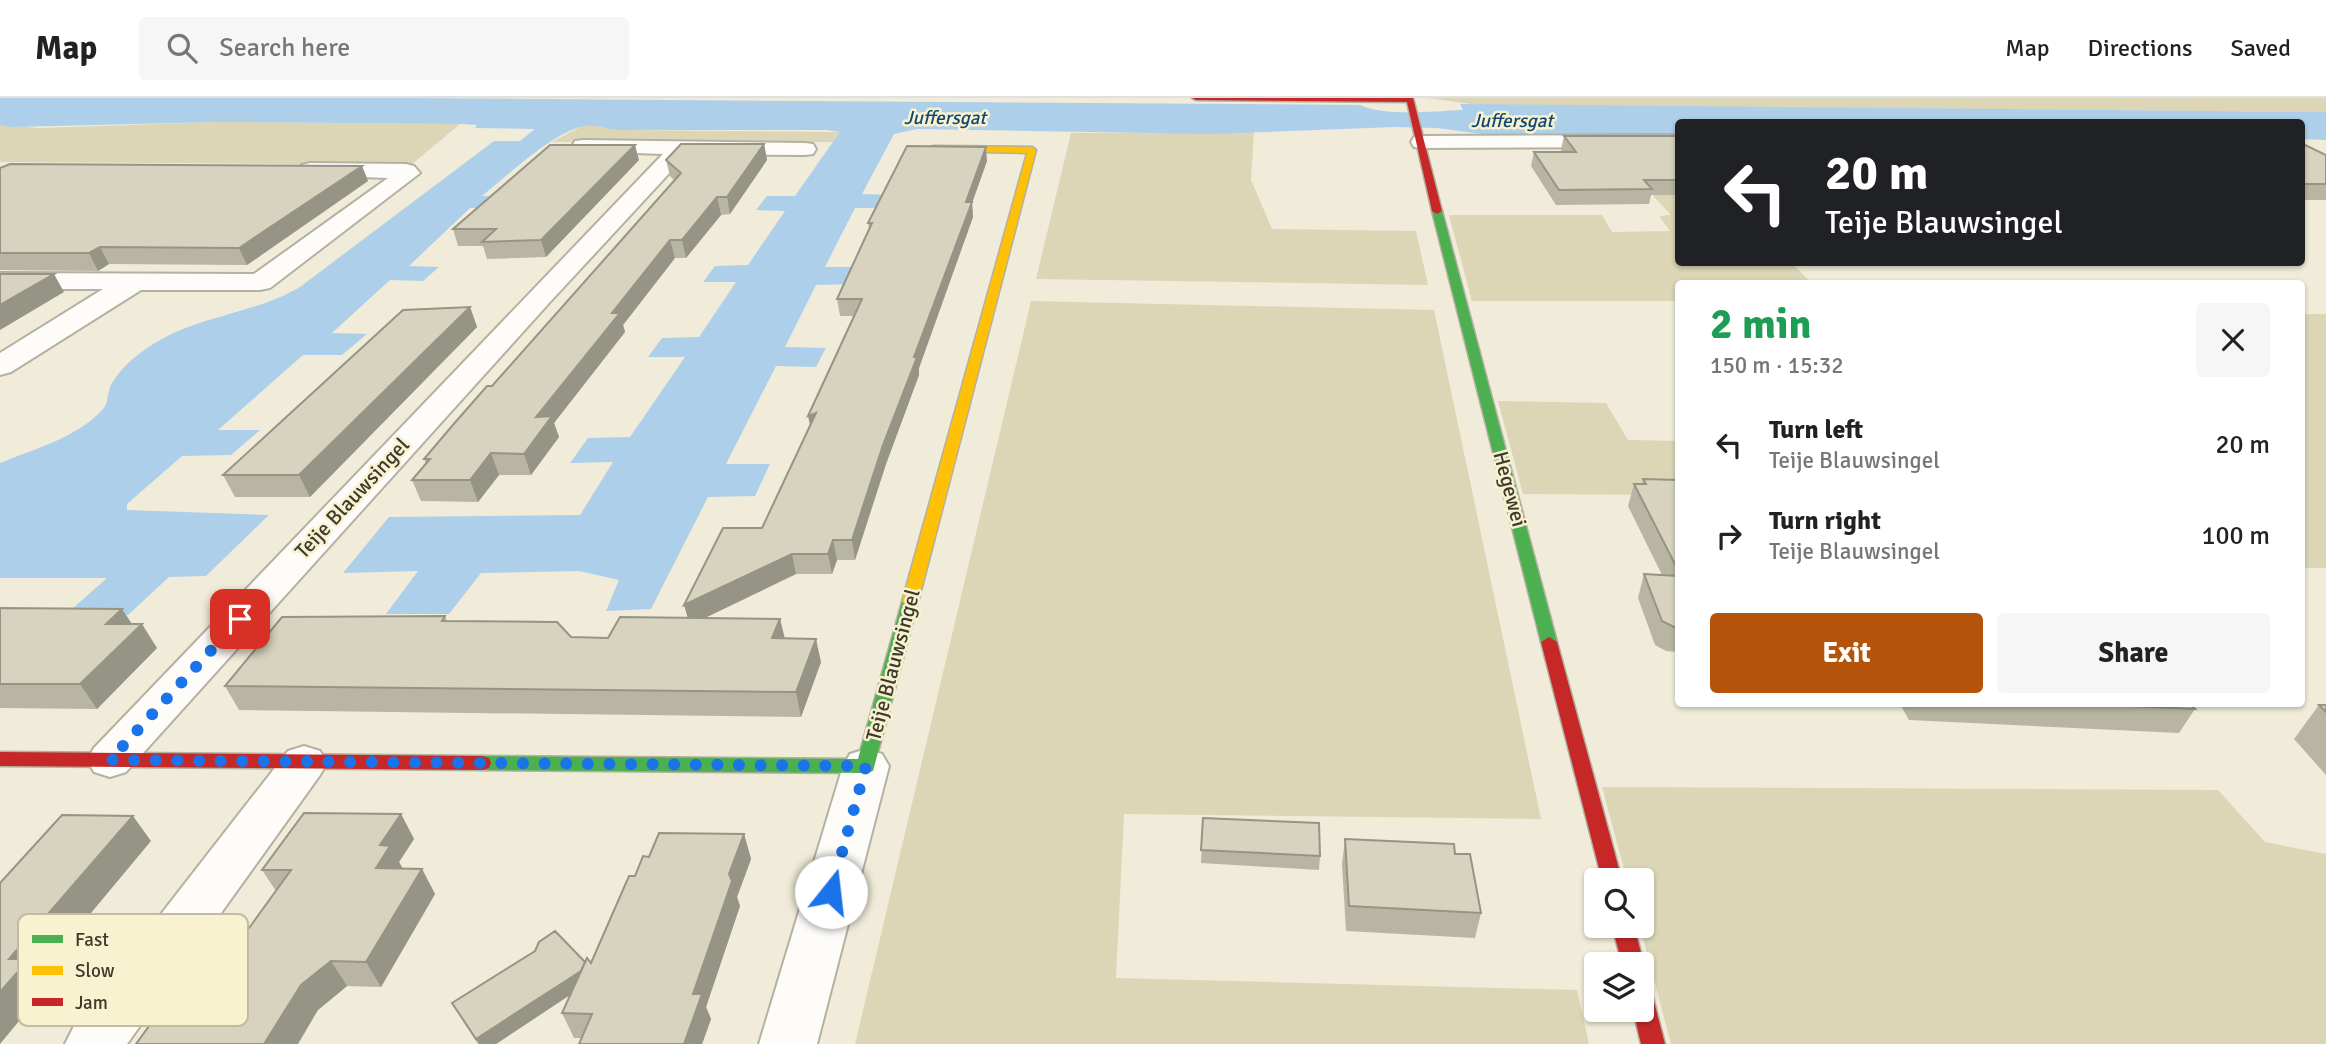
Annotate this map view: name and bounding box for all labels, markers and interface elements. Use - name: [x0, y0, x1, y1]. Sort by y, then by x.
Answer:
- search box: [139, 17, 629, 80]
- text: Map: [35, 28, 97, 69]
- icon: search: [163, 29, 201, 67]
- text: Search here: [219, 32, 350, 64]
- text: Map: [2005, 33, 2050, 63]
- text: Directions: [2088, 33, 2193, 63]
- text: Saved: [2231, 33, 2291, 63]
- water label: Juffersgat: [904, 106, 988, 130]
- water label: Juffersgat: [1471, 109, 1555, 133]
- text: 20 m: [1825, 143, 1928, 203]
- icon: left: [1710, 147, 1801, 238]
- text: Teije Blauwsingel: [1825, 203, 2063, 242]
- text: 2 min: [1710, 299, 1811, 350]
- button: close: [2196, 303, 2270, 377]
- text: 150 m · 15:32: [1710, 351, 1844, 380]
- text: Turn left: [1769, 414, 1863, 446]
- icon: left: [1710, 426, 1748, 464]
- text: 20 m: [2215, 429, 2270, 461]
- street label: Teije Blauwsingel: [289, 432, 415, 564]
- text: Teije Blauwsingel: [1769, 446, 1940, 475]
- street label: Hegewei: [1487, 448, 1533, 530]
- text: Turn right: [1769, 505, 1881, 537]
- icon: right: [1710, 517, 1748, 555]
- text: 100 m: [2201, 520, 2270, 552]
- text: Teije Blauwsingel: [1769, 537, 1940, 566]
- street label: Teije Blauwsingel: [860, 586, 926, 744]
- pin: [210, 589, 270, 649]
- icon: arrive: [221, 600, 259, 638]
- button: Exit: [1710, 613, 1983, 693]
- button: Share: [1997, 613, 2270, 693]
- position arrow: [794, 855, 868, 929]
- map controls: [1584, 868, 1654, 1022]
- button: search: [1584, 868, 1654, 938]
- legend: [18, 914, 248, 1026]
- text: Fast: [75, 928, 109, 952]
- button: layers: [1584, 952, 1654, 1022]
- text: Slow: [75, 959, 115, 983]
- text: Jam: [75, 991, 108, 1015]

